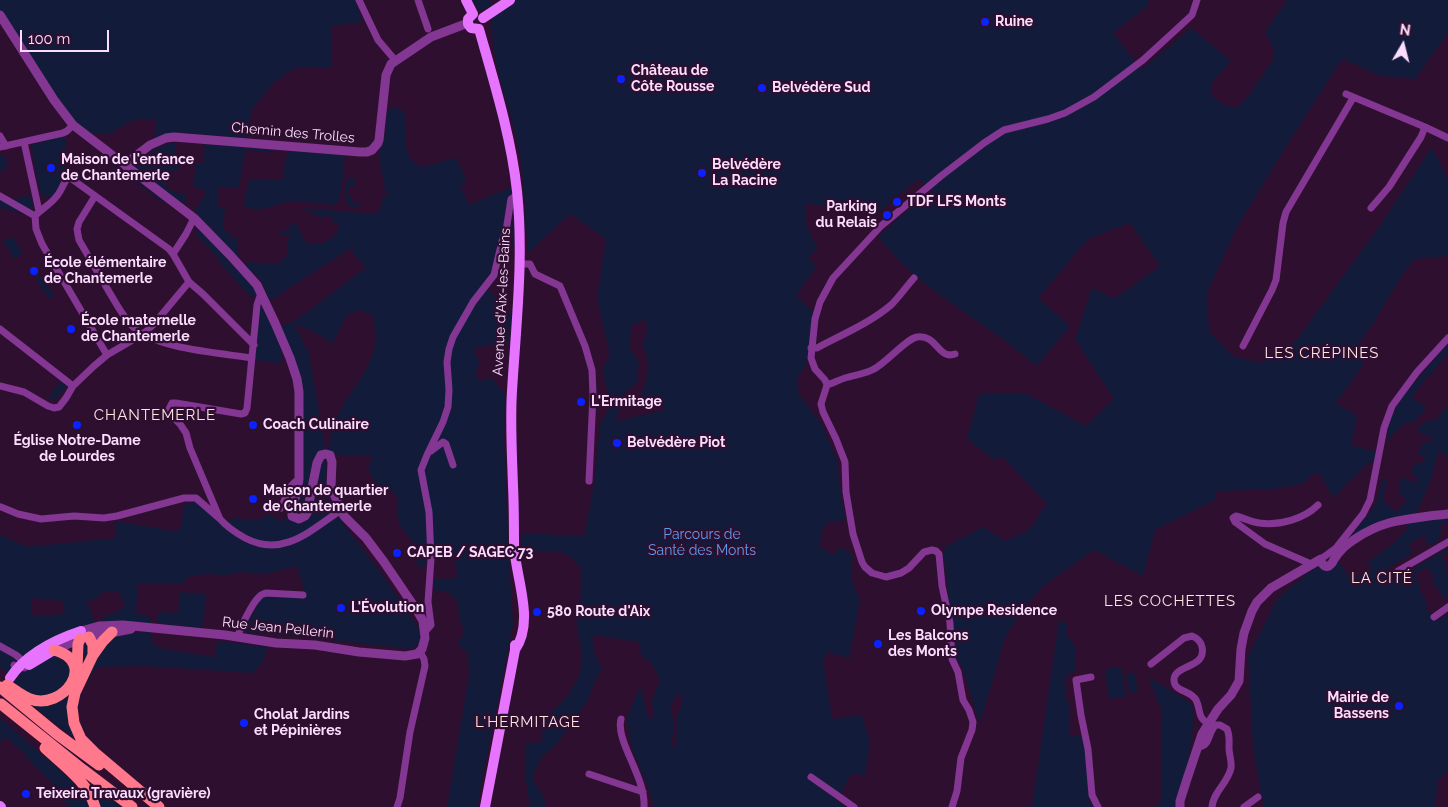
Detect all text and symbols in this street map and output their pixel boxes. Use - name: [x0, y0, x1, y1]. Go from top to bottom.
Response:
- place label: Ruine: [995, 14, 1033, 30]
- marker: Ruine: [979, 16, 991, 28]
- scale bar: [22, 20, 111, 52]
- north arrow: [1378, 20, 1428, 70]
- text: N: [1399, 21, 1411, 39]
- text: 100 m: [28, 30, 70, 48]
- place label: Château de Côte Rousse: [631, 63, 714, 95]
- marker: Château de Côte Rousse: [615, 73, 627, 85]
- place label: Belvédère Sud: [772, 80, 871, 96]
- marker: Belvédère Sud: [756, 82, 768, 94]
- street label: Chemin des Trolles: [231, 119, 355, 147]
- place label: Maison de l'enfance de Chantemerle: [61, 152, 194, 184]
- place label: Belvédère La Racine: [712, 157, 781, 190]
- marker: Maison de l'enfance de Chantemerle: [45, 162, 57, 174]
- marker: Belvédère La Racine: [696, 167, 708, 179]
- place label: TDF LFS Monts: [907, 194, 1006, 210]
- marker: TDF LFS Monts: [891, 196, 903, 208]
- place label: Parking du Relais: [816, 199, 877, 232]
- marker: Parking du Relais: [881, 209, 893, 221]
- street label: Avenue d'Aix-les-Bains: [490, 228, 514, 376]
- place label: École élémentaire de Chantemerle: [44, 255, 167, 288]
- marker: École élémentaire de Chantemerle: [28, 265, 40, 277]
- place label: École maternelle de Chantemerle: [81, 313, 196, 346]
- marker: École maternelle de Chantemerle: [65, 323, 77, 335]
- district label: LES CRÉPINES: [1263, 344, 1381, 362]
- place label: L'Ermitage: [591, 394, 662, 410]
- marker: L'Ermitage: [575, 396, 587, 408]
- district label: CHANTEMERLE: [92, 406, 218, 424]
- place label: Coach Culinaire: [263, 417, 369, 433]
- marker: Église Notre-Dame de Lourdes: [71, 419, 83, 431]
- marker: Coach Culinaire: [247, 419, 259, 431]
- place label: Église Notre-Dame de Lourdes: [13, 433, 141, 466]
- place label: Belvédère Piot: [627, 435, 725, 451]
- marker: Belvédère Piot: [611, 437, 623, 449]
- place label: Maison de quartier de Chantemerle: [263, 483, 388, 516]
- marker: Maison de quartier de Chantemerle: [247, 493, 259, 505]
- park label: Parcours de Santé des Monts: [648, 527, 756, 560]
- place label: CAPEB / SAGEC 73: [407, 545, 533, 561]
- marker: CAPEB / SAGEC 73: [391, 547, 403, 559]
- district label: LA CITÉ: [1350, 569, 1414, 587]
- district label: LES COCHETTES: [1102, 592, 1238, 610]
- place label: L'Évolution: [351, 600, 424, 616]
- marker: L'Évolution: [335, 602, 347, 614]
- place label: Olympe Residence: [931, 603, 1057, 619]
- place label: 580 Route d'Aix: [547, 604, 650, 620]
- marker: Olympe Residence: [915, 605, 927, 617]
- marker: 580 Route d'Aix: [531, 606, 543, 618]
- street label: Rue Jean Pellerin: [221, 614, 335, 642]
- place label: Les Balcons des Monts: [888, 628, 968, 660]
- marker: Les Balcons des Monts: [872, 638, 884, 650]
- place label: Mairie de Bassens: [1327, 690, 1389, 722]
- marker: Mairie de Bassens: [1393, 700, 1405, 712]
- place label: Cholat Jardins et Pépinières: [254, 707, 350, 740]
- district label: L'HERMITAGE: [474, 713, 582, 731]
- marker: Cholat Jardins et Pépinières: [238, 717, 250, 729]
- place label: Teixeira Travaux (gravière): [36, 786, 211, 802]
- marker: Teixeira Travaux (gravière): [20, 788, 32, 800]

